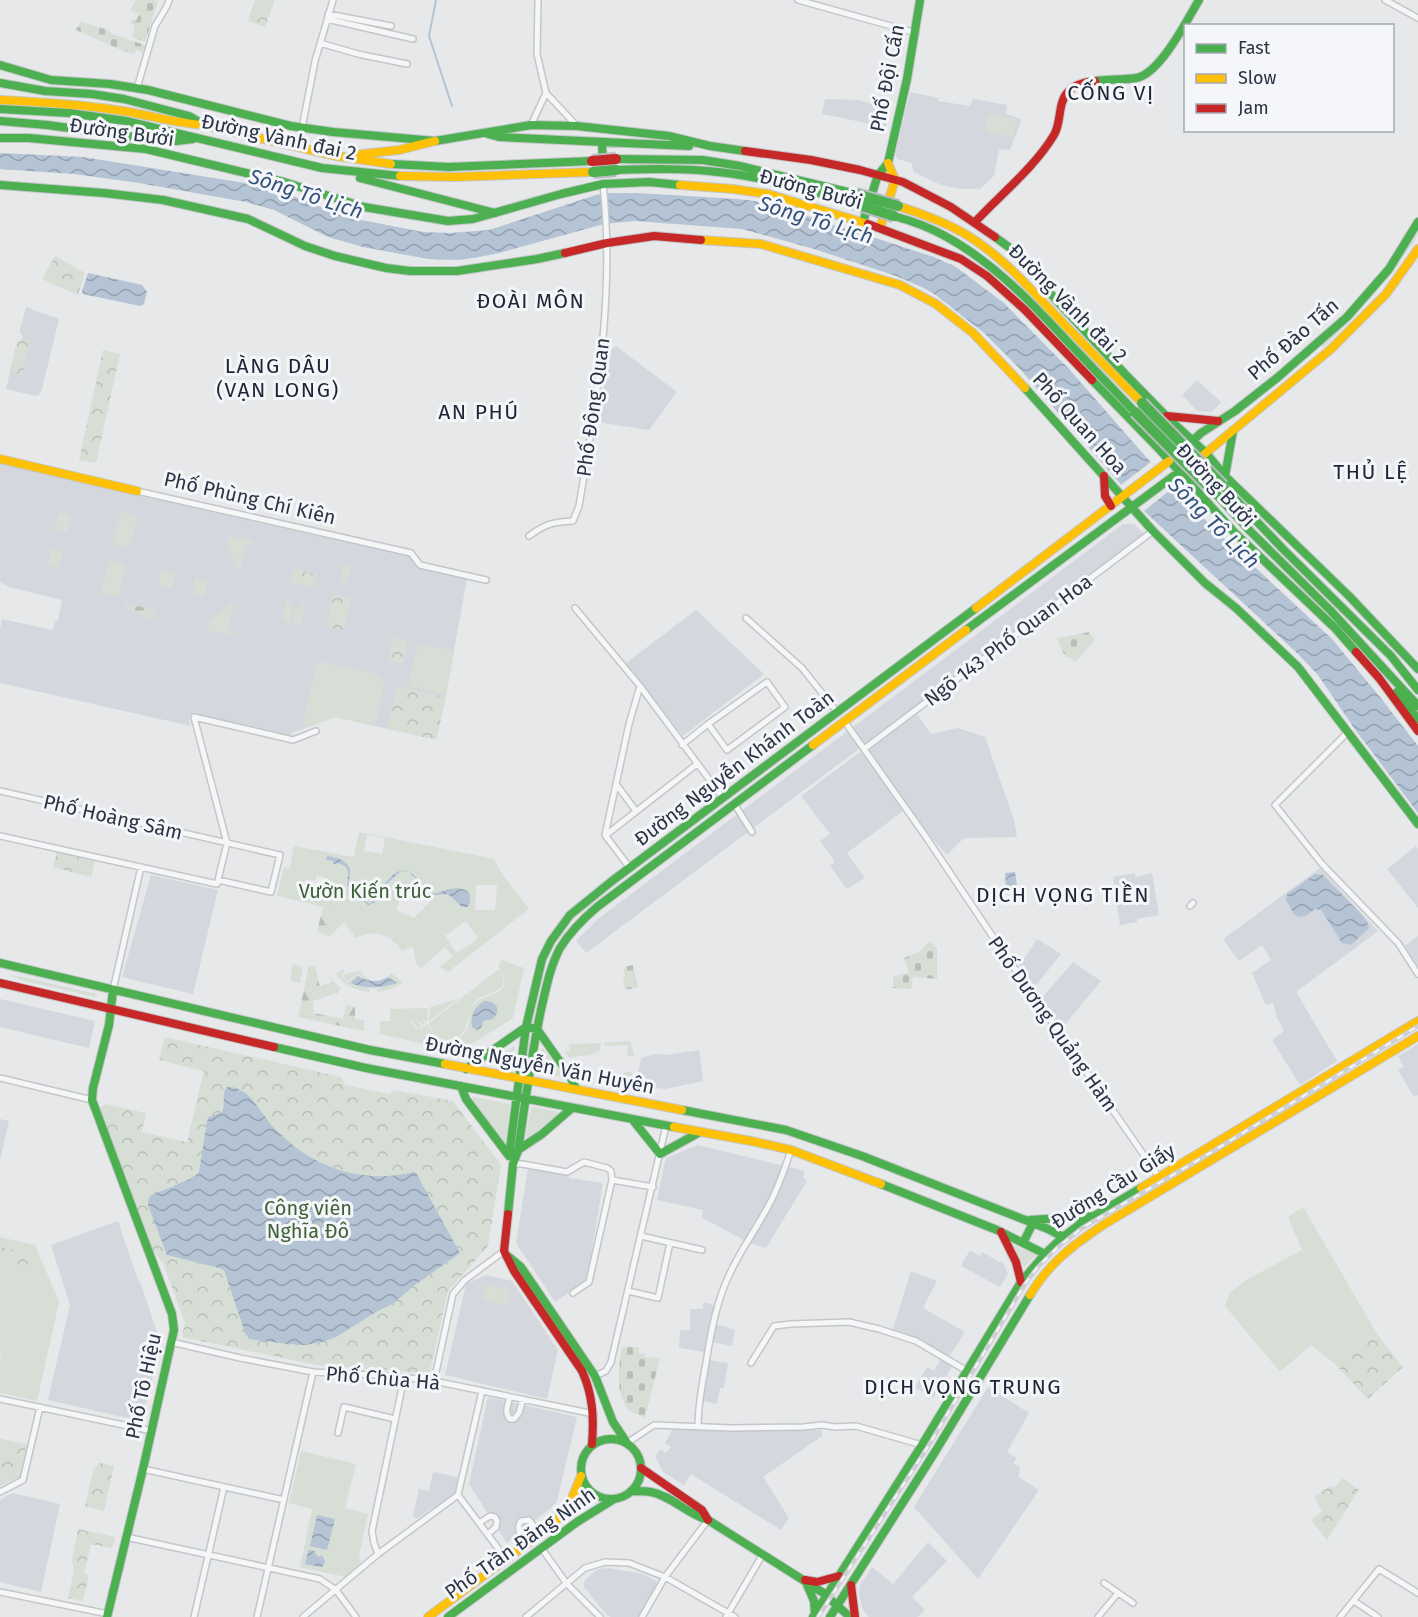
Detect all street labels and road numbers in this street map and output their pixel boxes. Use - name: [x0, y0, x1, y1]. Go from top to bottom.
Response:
- street label: Phố Đội Cấn: [865, 22, 909, 134]
- street label: Đường Vành đai 2: [199, 109, 359, 165]
- street label: Đường Bưởi: [68, 113, 176, 151]
- street label: Đường Bưởi: [757, 164, 865, 214]
- street label: Đường Vành đai 2: [1004, 239, 1132, 367]
- street label: Phố Đào Tấn: [1243, 293, 1343, 385]
- street label: Phố Đông Quan: [571, 336, 615, 478]
- street label: Phố Quan Hoa: [1028, 367, 1132, 479]
- street label: Đường Bưởi: [1171, 438, 1261, 532]
- street label: Phố Phùng Chí Kiên: [162, 467, 338, 529]
- street label: Ngõ 143 Phố Quan Hoa: [919, 569, 1097, 711]
- street label: Đường Nguyễn Khánh Toàn: [629, 685, 839, 851]
- street label: Phố Hoàng Sâm: [41, 789, 185, 845]
- street label: Phố Dương Quảng Hàm: [983, 931, 1123, 1117]
- street label: Đường Nguyễn Văn Huyên: [423, 1031, 657, 1099]
- street label: Đường Cầu Giấy: [1047, 1138, 1180, 1234]
- street label: Phố Tô Hiệu: [120, 1331, 166, 1441]
- street label: Phố Chùa Hà: [325, 1361, 441, 1395]
- street label: Phố Trần Đăng Ninh: [440, 1482, 600, 1604]

